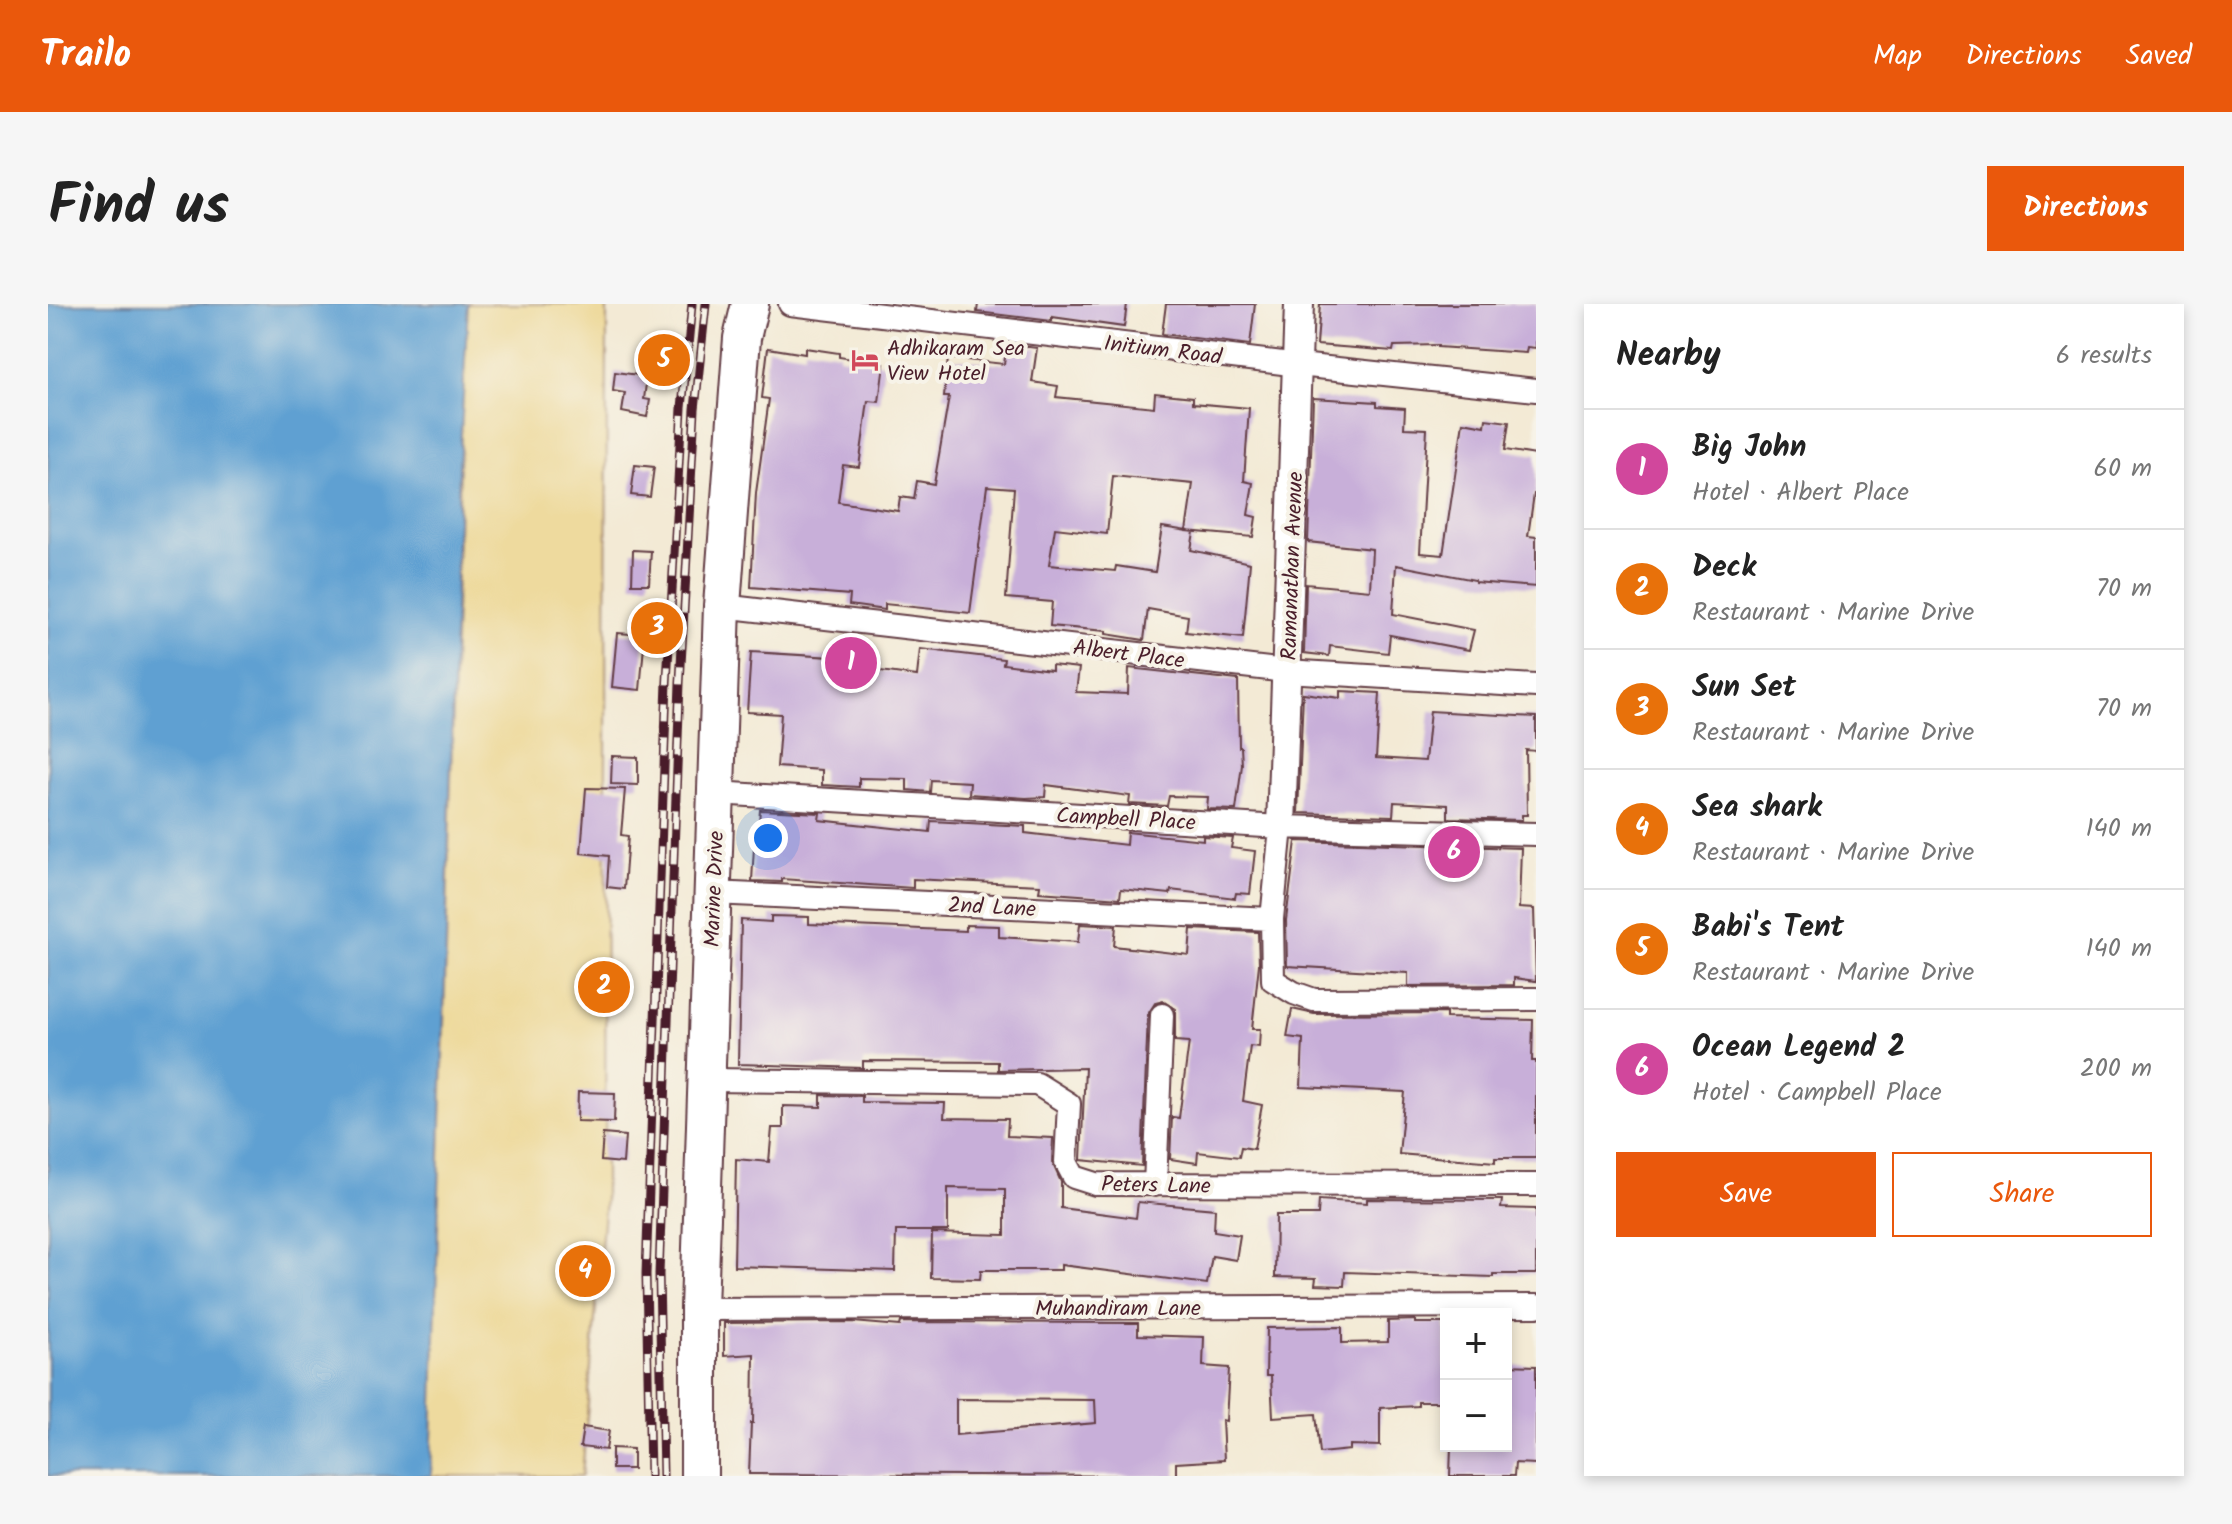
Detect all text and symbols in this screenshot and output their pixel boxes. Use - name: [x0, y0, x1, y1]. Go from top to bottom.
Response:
- text: Trailo: [40, 26, 131, 86]
- text: Map: [1873, 34, 1922, 79]
- text: Directions: [1966, 34, 2082, 79]
- text: Saved: [2126, 34, 2192, 79]
- text: Find us: [48, 163, 229, 253]
- button: Directions: [1987, 166, 2184, 251]
- street label: Initium Road: [1102, 327, 1225, 376]
- text: Nearby: [1616, 329, 1721, 383]
- pin: 5: [638, 330, 690, 390]
- place label: Adhikaram Sea View Hotel: [887, 332, 1025, 392]
- text: 6 results: [2056, 335, 2152, 377]
- hotel icon: Adhikaram Sea View Hotel: [850, 345, 880, 375]
- text: Big John: [1692, 424, 1806, 472]
- text: 1: [1638, 448, 1646, 490]
- text: 60 m: [2093, 448, 2152, 490]
- street label: Ramanathan Avenue: [1273, 471, 1314, 661]
- text: Hotel · Albert Place: [1692, 472, 1909, 514]
- text: Deck: [1692, 544, 1756, 592]
- text: 2: [1634, 568, 1650, 610]
- text: 70 m: [2096, 568, 2152, 610]
- text: Restaurant · Marine Drive: [1692, 592, 1974, 634]
- pin: 3: [631, 598, 683, 658]
- street label: Albert Place: [1071, 631, 1187, 680]
- pin: 1: [825, 633, 877, 693]
- text: Sun Set: [1692, 664, 1796, 712]
- text: 3: [1635, 688, 1649, 730]
- text: 70 m: [2096, 688, 2152, 730]
- text: Restaurant · Marine Drive: [1692, 712, 1974, 754]
- text: Sea shark: [1692, 784, 1822, 832]
- street label: Campbell Place: [1055, 799, 1197, 842]
- text: 4: [1635, 808, 1649, 850]
- text: 140 m: [2085, 808, 2152, 850]
- your location: [748, 818, 788, 858]
- pin: 6: [1428, 822, 1480, 882]
- street label: Marine Drive: [696, 830, 735, 948]
- text: Restaurant · Marine Drive: [1692, 832, 1974, 874]
- street label: 2nd Lane: [947, 889, 1037, 928]
- text: Babi's Tent: [1692, 904, 1844, 952]
- text: 5: [1635, 928, 1649, 970]
- text: 140 m: [2085, 928, 2152, 970]
- text: Restaurant · Marine Drive: [1692, 952, 1974, 994]
- pin: 2: [578, 957, 630, 1017]
- text: Ocean Legend 2: [1692, 1024, 1905, 1072]
- text: 6: [1635, 1048, 1649, 1090]
- text: 200 m: [2080, 1048, 2152, 1090]
- text: Hotel · Campbell Place: [1692, 1072, 1942, 1114]
- button: Save: [1616, 1152, 1876, 1237]
- button: Share: [1892, 1152, 2152, 1237]
- street label: Peters Lane: [1101, 1168, 1211, 1205]
- pin: 4: [559, 1241, 611, 1301]
- street label: Muhandiram Lane: [1035, 1292, 1201, 1327]
- map controls: [1440, 1308, 1512, 1452]
- button: +: [1440, 1308, 1512, 1380]
- button: −: [1440, 1380, 1512, 1452]

